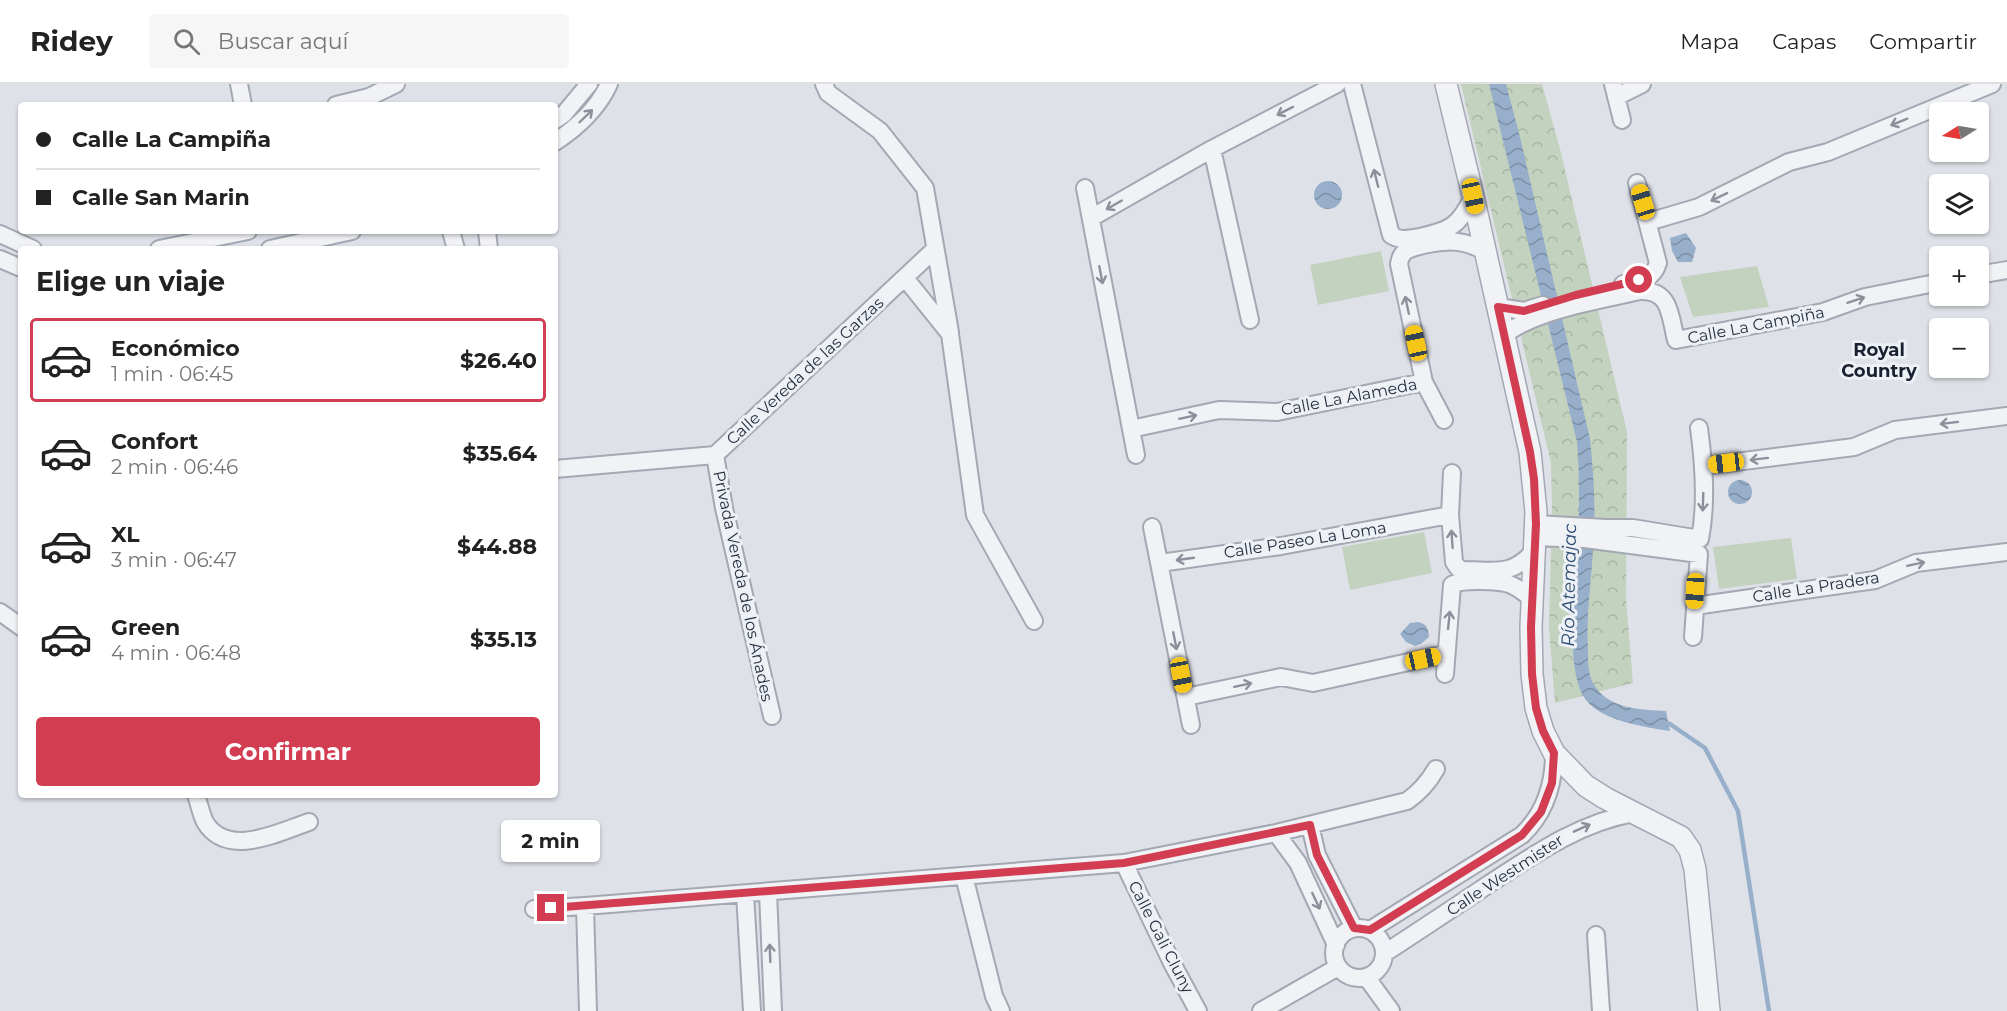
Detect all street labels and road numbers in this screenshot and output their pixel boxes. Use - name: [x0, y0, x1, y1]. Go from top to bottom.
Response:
- street label: Calle Vereda de las Garzas: [723, 293, 888, 449]
- street label: Calle La Campiña: [1686, 302, 1826, 348]
- street label: Calle La Alameda: [1279, 374, 1419, 420]
- street label: Privada Vereda de los Ánades: [709, 469, 777, 703]
- street label: Calle Paseo La Loma: [1222, 518, 1388, 562]
- street label: Calle La Pradera: [1751, 568, 1881, 606]
- street label: Calle Westmister: [1443, 830, 1567, 920]
- street label: Calle Gali Cluny: [1125, 878, 1198, 997]

